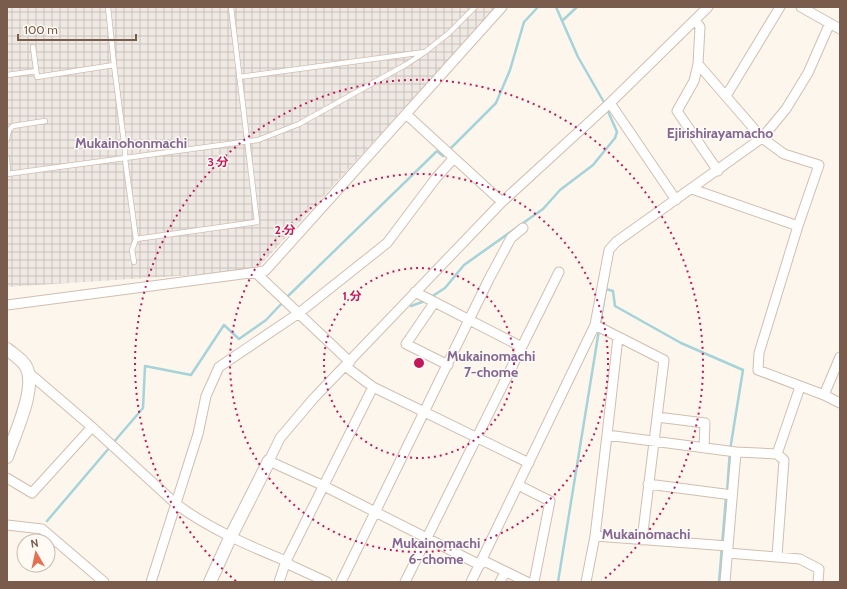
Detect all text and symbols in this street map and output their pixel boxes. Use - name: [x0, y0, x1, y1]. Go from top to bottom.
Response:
- scale bar: [18, 16, 136, 42]
- text: 100 m: [24, 22, 58, 37]
- district label: Ejirishirayamacho: [667, 124, 773, 142]
- district label: Mukainohonmachi: [75, 134, 187, 152]
- text: 3 分: [207, 154, 229, 169]
- text: 2 分: [274, 222, 296, 237]
- text: 1 分: [342, 288, 362, 303]
- district label: Mukainomachi 7-chome: [447, 347, 535, 381]
- centre of rings: [412, 356, 426, 370]
- district label: Mukainomachi: [602, 525, 690, 543]
- north arrow: [16, 533, 56, 573]
- district label: Mukainomachi 6-chome: [392, 534, 480, 568]
- text: N: [29, 536, 39, 551]

